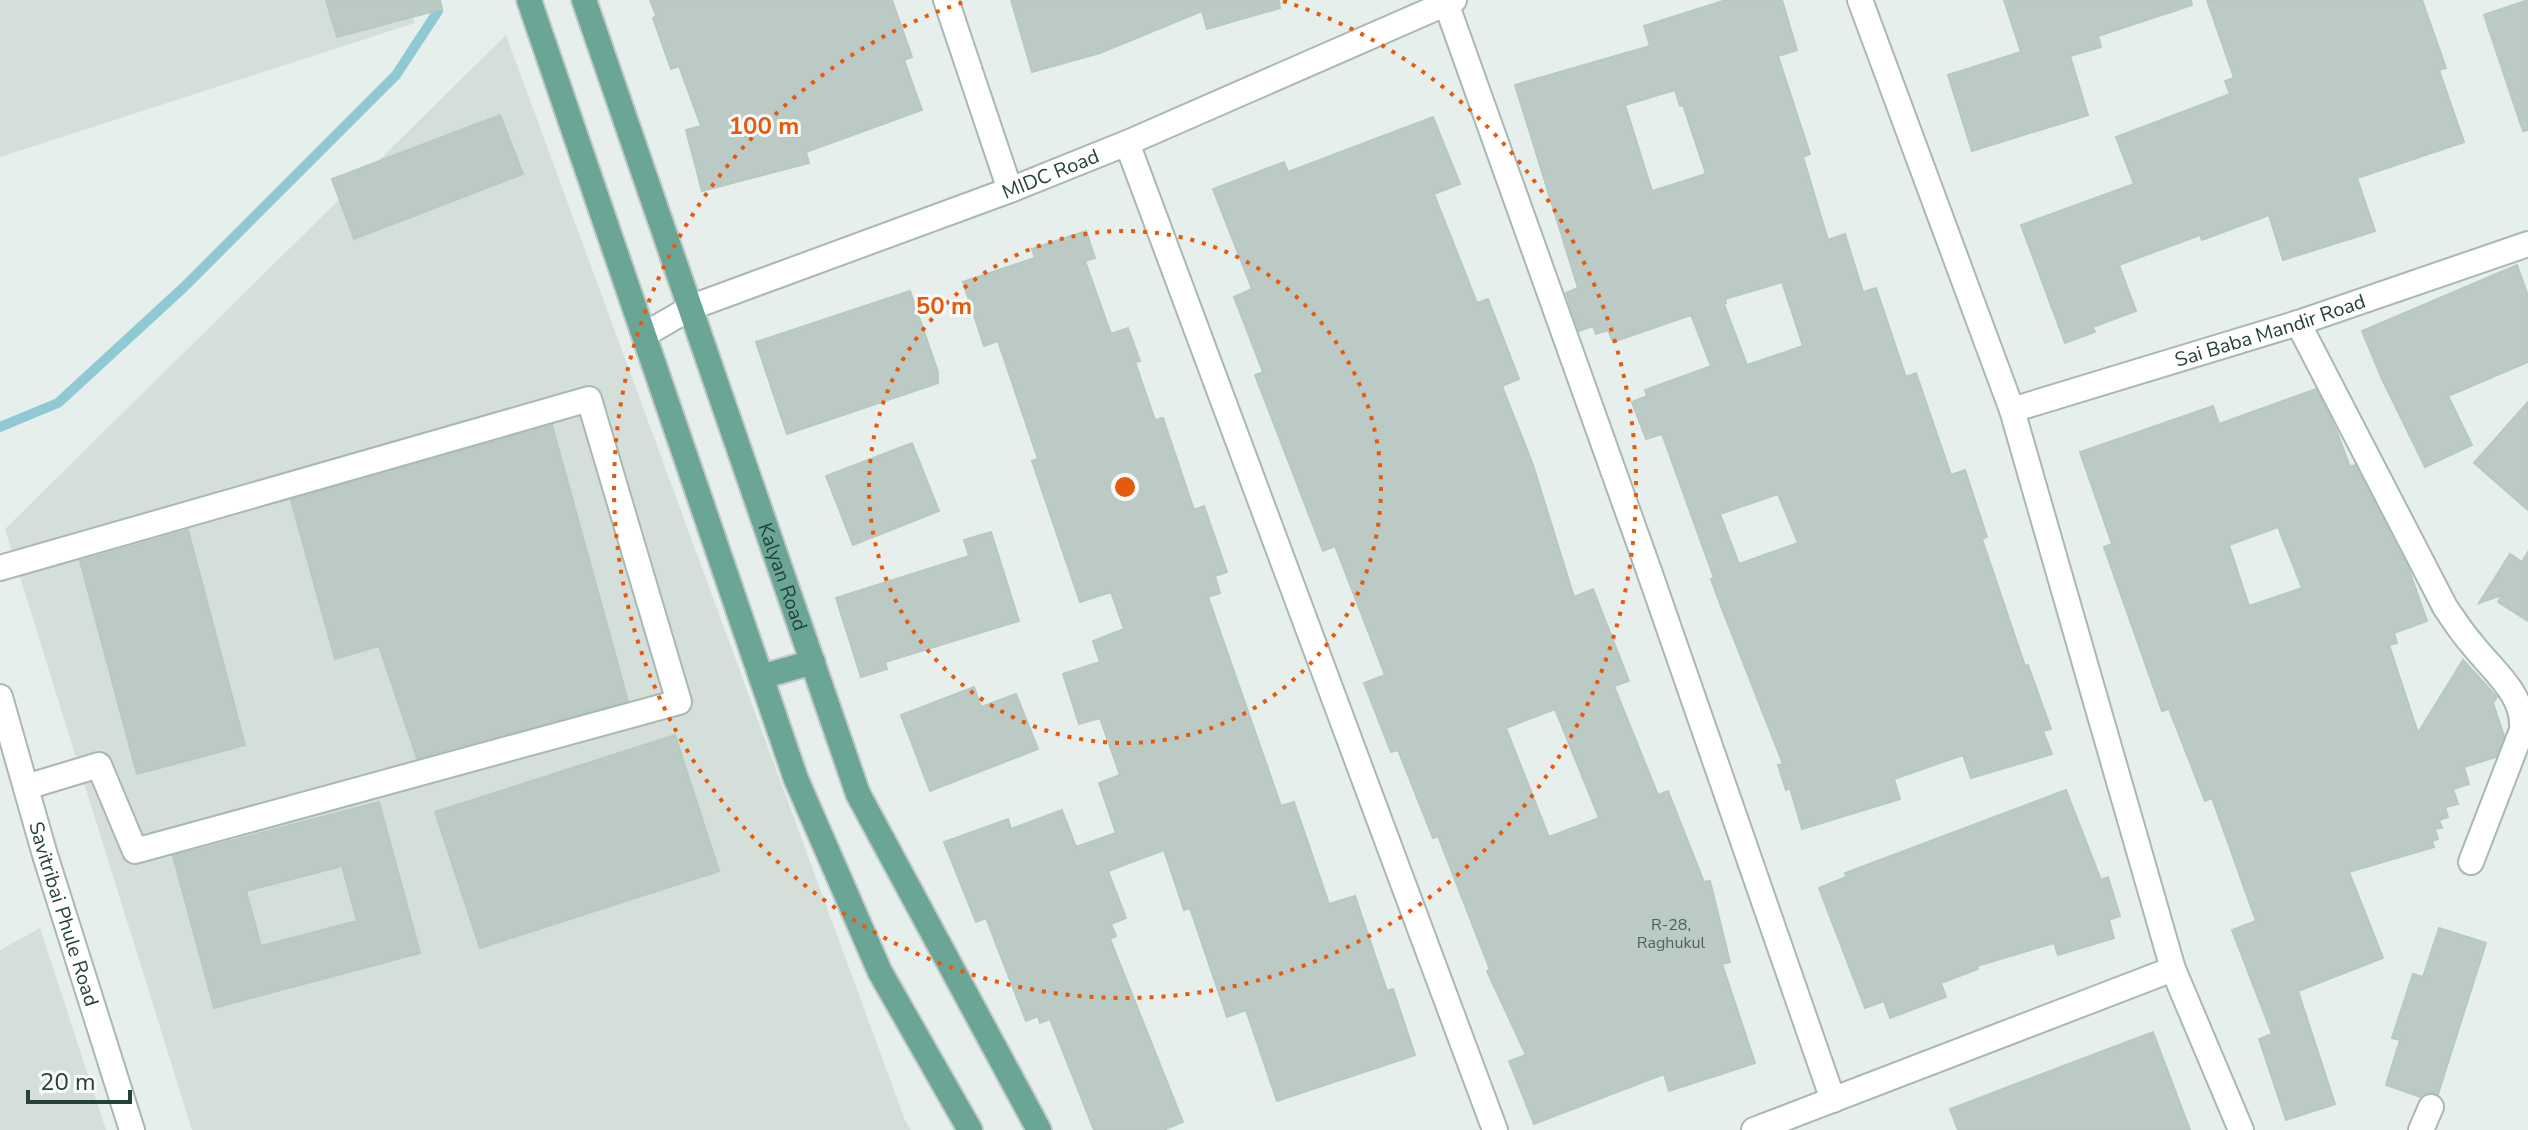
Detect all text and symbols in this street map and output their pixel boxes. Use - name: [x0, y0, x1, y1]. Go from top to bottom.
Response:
- text: 100 m: [729, 110, 799, 142]
- street label: MIDC Road: [998, 143, 1103, 206]
- street label: Sai Baba Mandir Road: [2172, 288, 2369, 374]
- text: 50 m: [916, 290, 972, 322]
- centre of rings: [1111, 473, 1139, 501]
- street label: Kalyan Road: [751, 519, 814, 634]
- street label: Savitribai Phule Road: [22, 818, 105, 1010]
- house number: R-28, Raghukul: [1637, 914, 1705, 954]
- scale bar: [28, 1054, 130, 1104]
- text: 20 m: [40, 1066, 96, 1098]

